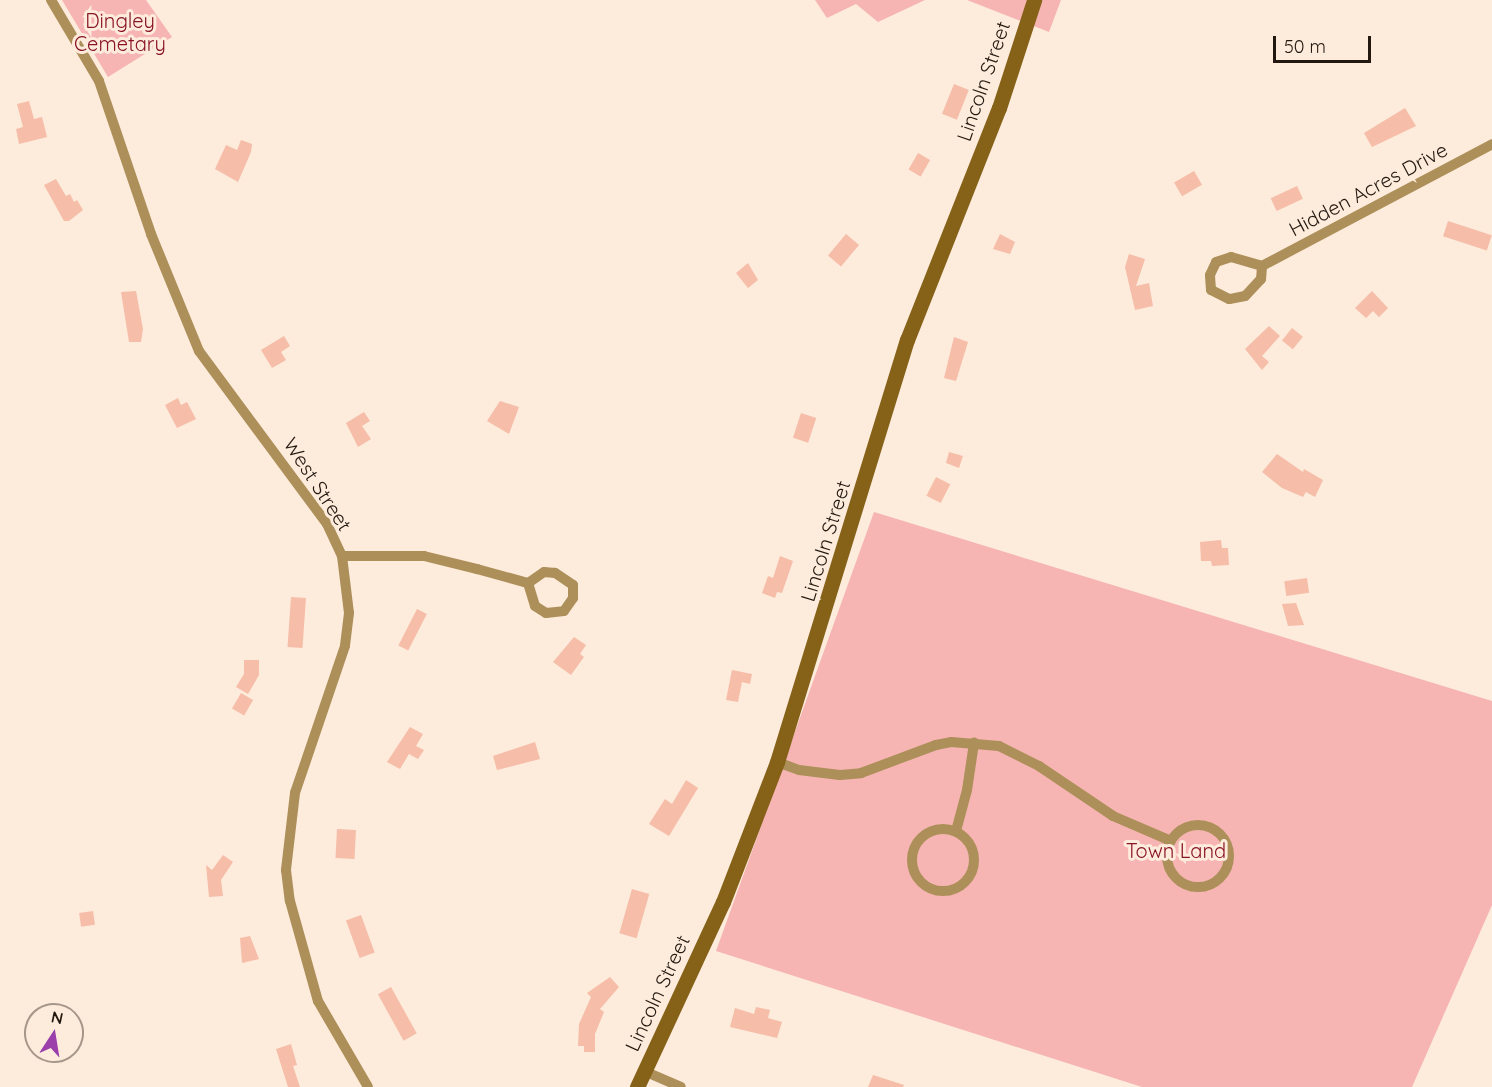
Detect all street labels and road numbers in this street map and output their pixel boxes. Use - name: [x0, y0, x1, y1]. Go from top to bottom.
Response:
- street label: Lincoln Street: [951, 18, 1015, 144]
- street label: Hidden Acres Drive: [1285, 137, 1451, 241]
- street label: West Street: [279, 433, 357, 535]
- street label: Lincoln Street: [795, 478, 855, 604]
- street label: Lincoln Street: [620, 931, 694, 1055]

